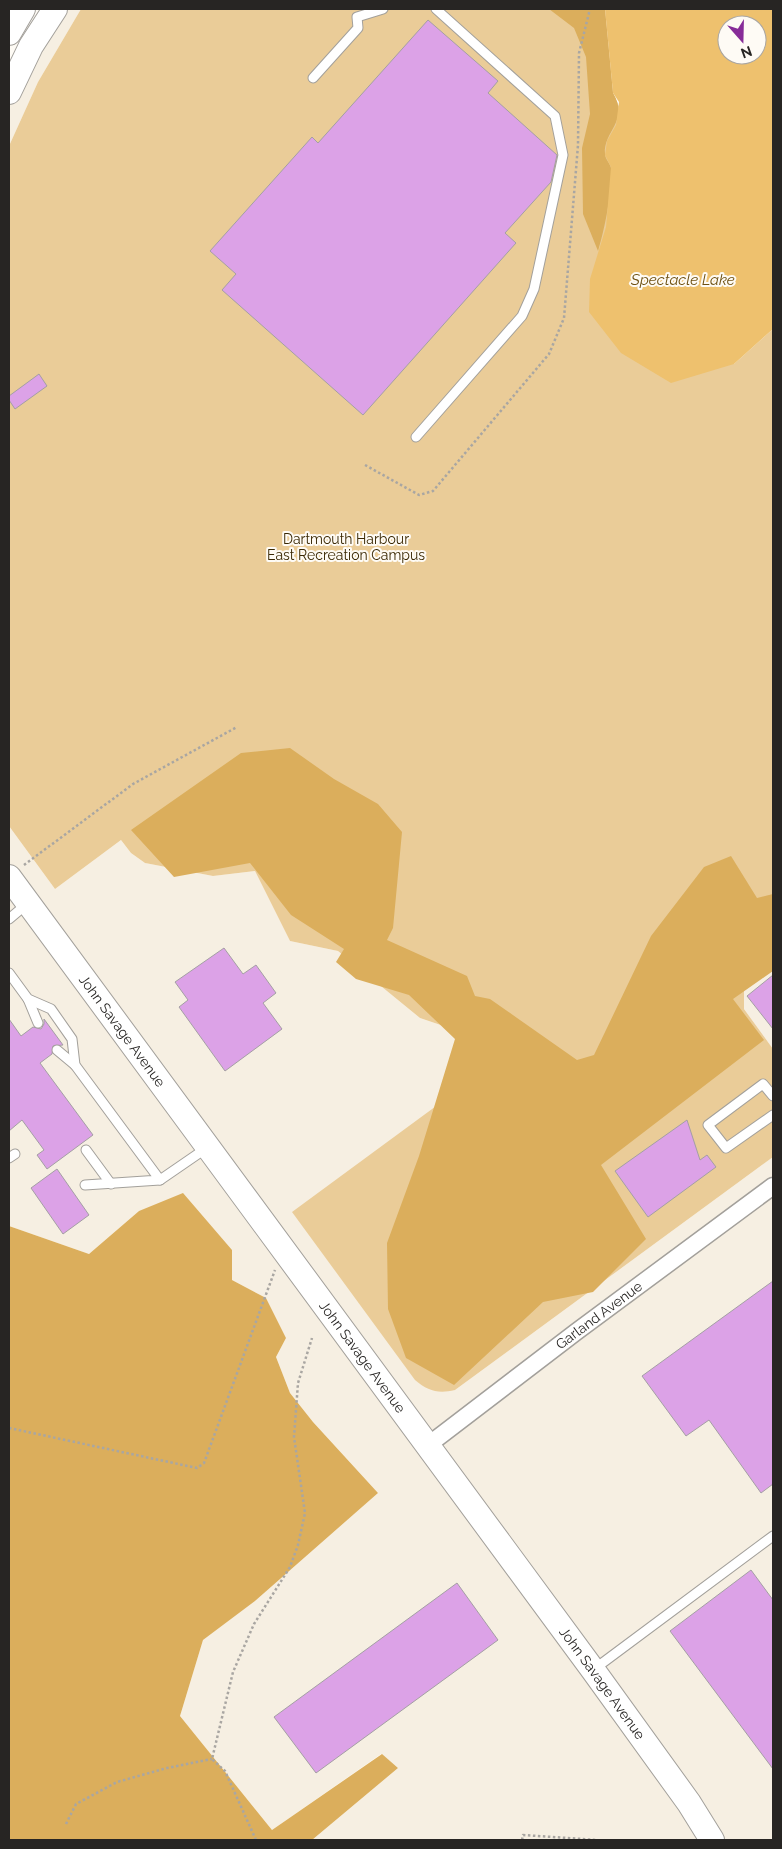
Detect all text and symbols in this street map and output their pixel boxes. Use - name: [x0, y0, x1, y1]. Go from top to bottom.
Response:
- north arrow: [717, 15, 767, 65]
- text: N: [739, 43, 754, 62]
- water label: Spectacle Lake: [630, 271, 735, 289]
- park label: Dartmouth Harbour East Recreation Campus: [267, 531, 425, 563]
- street label: John Savage Avenue: [76, 972, 169, 1090]
- street label: Garland Avenue: [553, 1278, 645, 1352]
- street label: John Savage Avenue: [316, 1298, 409, 1416]
- street label: John Savage Avenue: [556, 1624, 648, 1742]

